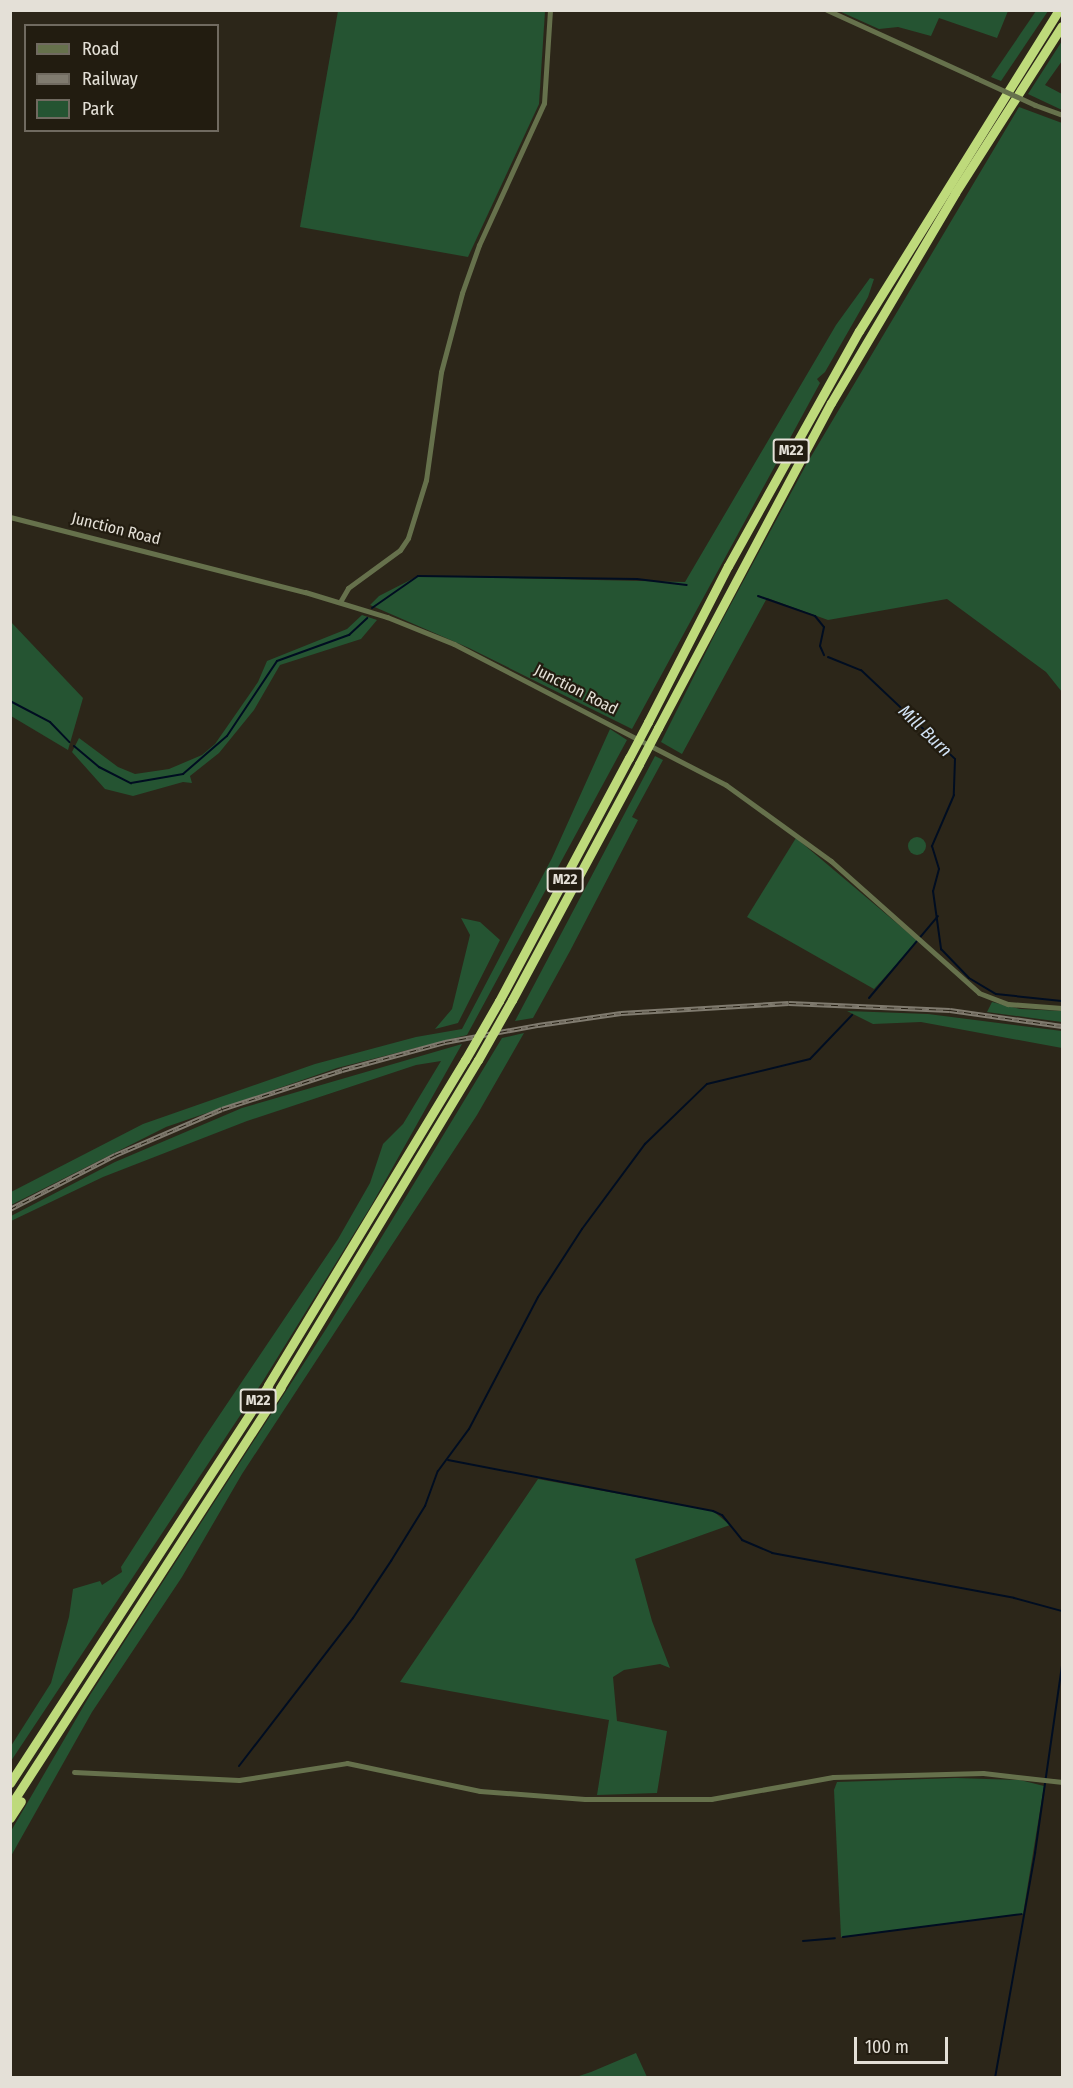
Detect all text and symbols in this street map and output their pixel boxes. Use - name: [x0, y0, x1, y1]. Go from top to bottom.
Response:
- legend: [24, 24, 219, 132]
- text: Road: [82, 38, 119, 60]
- text: Railway: [82, 68, 138, 90]
- text: Park: [82, 98, 114, 120]
- road number: M22: [772, 439, 810, 463]
- street label: Junction Road: [70, 509, 162, 549]
- street label: Junction Road: [531, 661, 621, 719]
- water label: Mill Burn: [894, 700, 956, 762]
- road number: M22: [546, 868, 584, 892]
- road number: M22: [238, 1389, 278, 1413]
- scale bar: [857, 2025, 952, 2063]
- text: 100 m: [865, 2036, 909, 2058]

